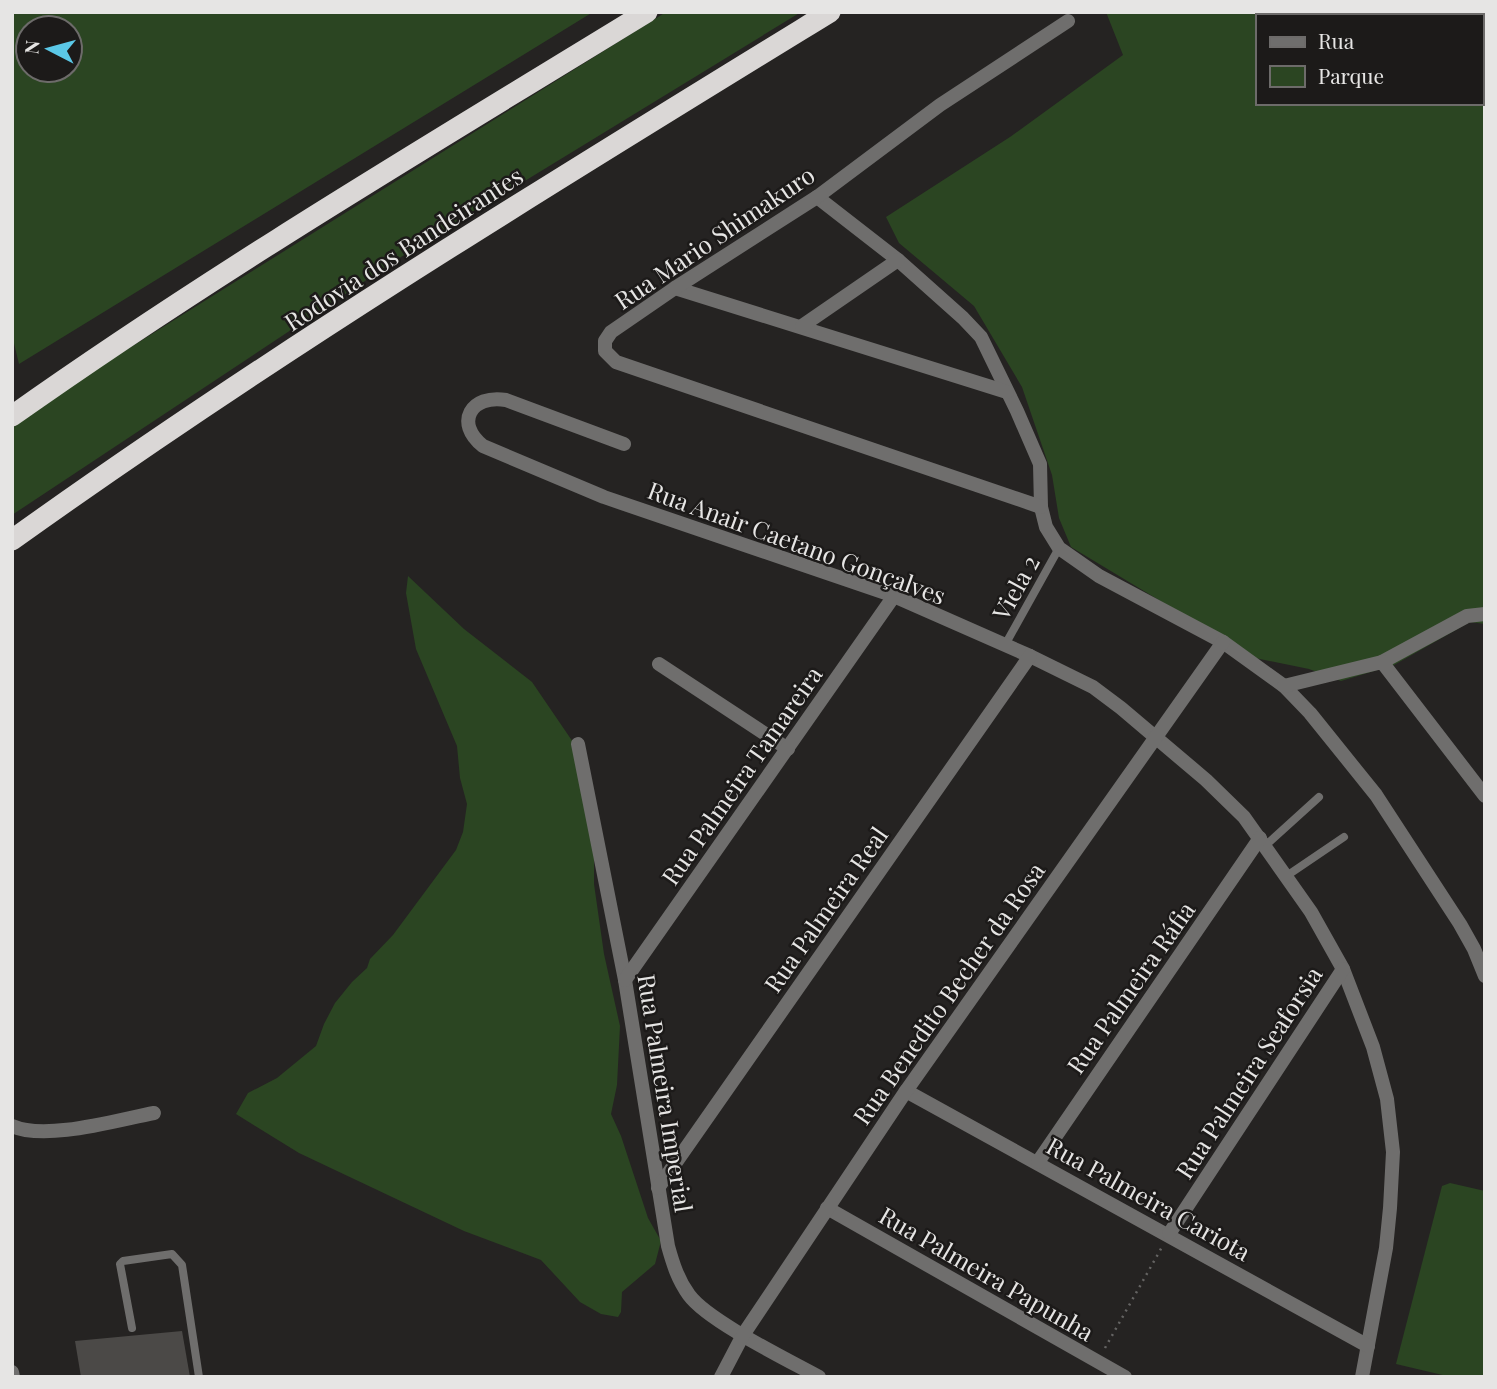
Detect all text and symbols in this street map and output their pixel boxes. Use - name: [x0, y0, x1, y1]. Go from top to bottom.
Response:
- north arrow: [14, 14, 84, 84]
- legend: [1256, 14, 1483, 105]
- text: Rua: [1318, 26, 1355, 54]
- text: N: [17, 39, 45, 55]
- text: Parque: [1318, 61, 1384, 89]
- street label: Rua Mario Shimakuro: [608, 158, 820, 316]
- street label: Rodovia dos Bandeirantes: [277, 159, 529, 337]
- street label: Rua Anair Caetano Gonçalves: [644, 473, 950, 611]
- street label: Viela 2: [984, 549, 1046, 626]
- street label: Rua Palmeira Tamareira: [653, 659, 829, 891]
- street label: Rua Palmeira Real: [756, 820, 894, 998]
- street label: Rua Benedito Becher da Rosa: [845, 855, 1051, 1131]
- street label: Rua Palmeira Ráfia: [1059, 895, 1201, 1079]
- street label: Rua Palmeira Seaforsia: [1167, 960, 1329, 1184]
- street label: Rua Palmeira Imperial: [631, 972, 701, 1214]
- street label: Rua Palmeira Cariota: [1041, 1129, 1257, 1267]
- street label: Rua Palmeira Papunha: [874, 1198, 1100, 1348]

